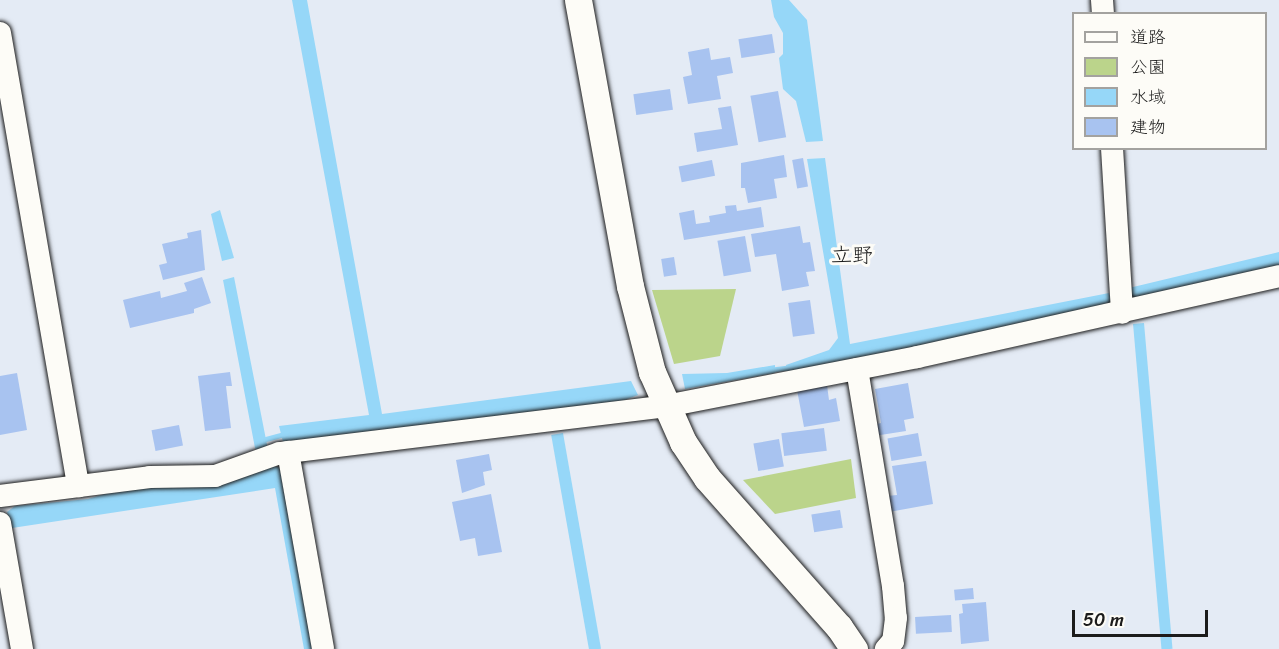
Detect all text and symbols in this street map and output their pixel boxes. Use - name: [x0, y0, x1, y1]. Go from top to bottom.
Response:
- legend: [1072, 12, 1267, 150]
- text: 道路: [1130, 21, 1166, 53]
- text: 公園: [1130, 51, 1166, 83]
- text: 水域: [1130, 81, 1166, 113]
- text: 建物: [1130, 111, 1166, 143]
- district label: 立野: [831, 242, 873, 268]
- scale bar: [1075, 598, 1212, 636]
- text: 50 m: [1083, 604, 1124, 636]

